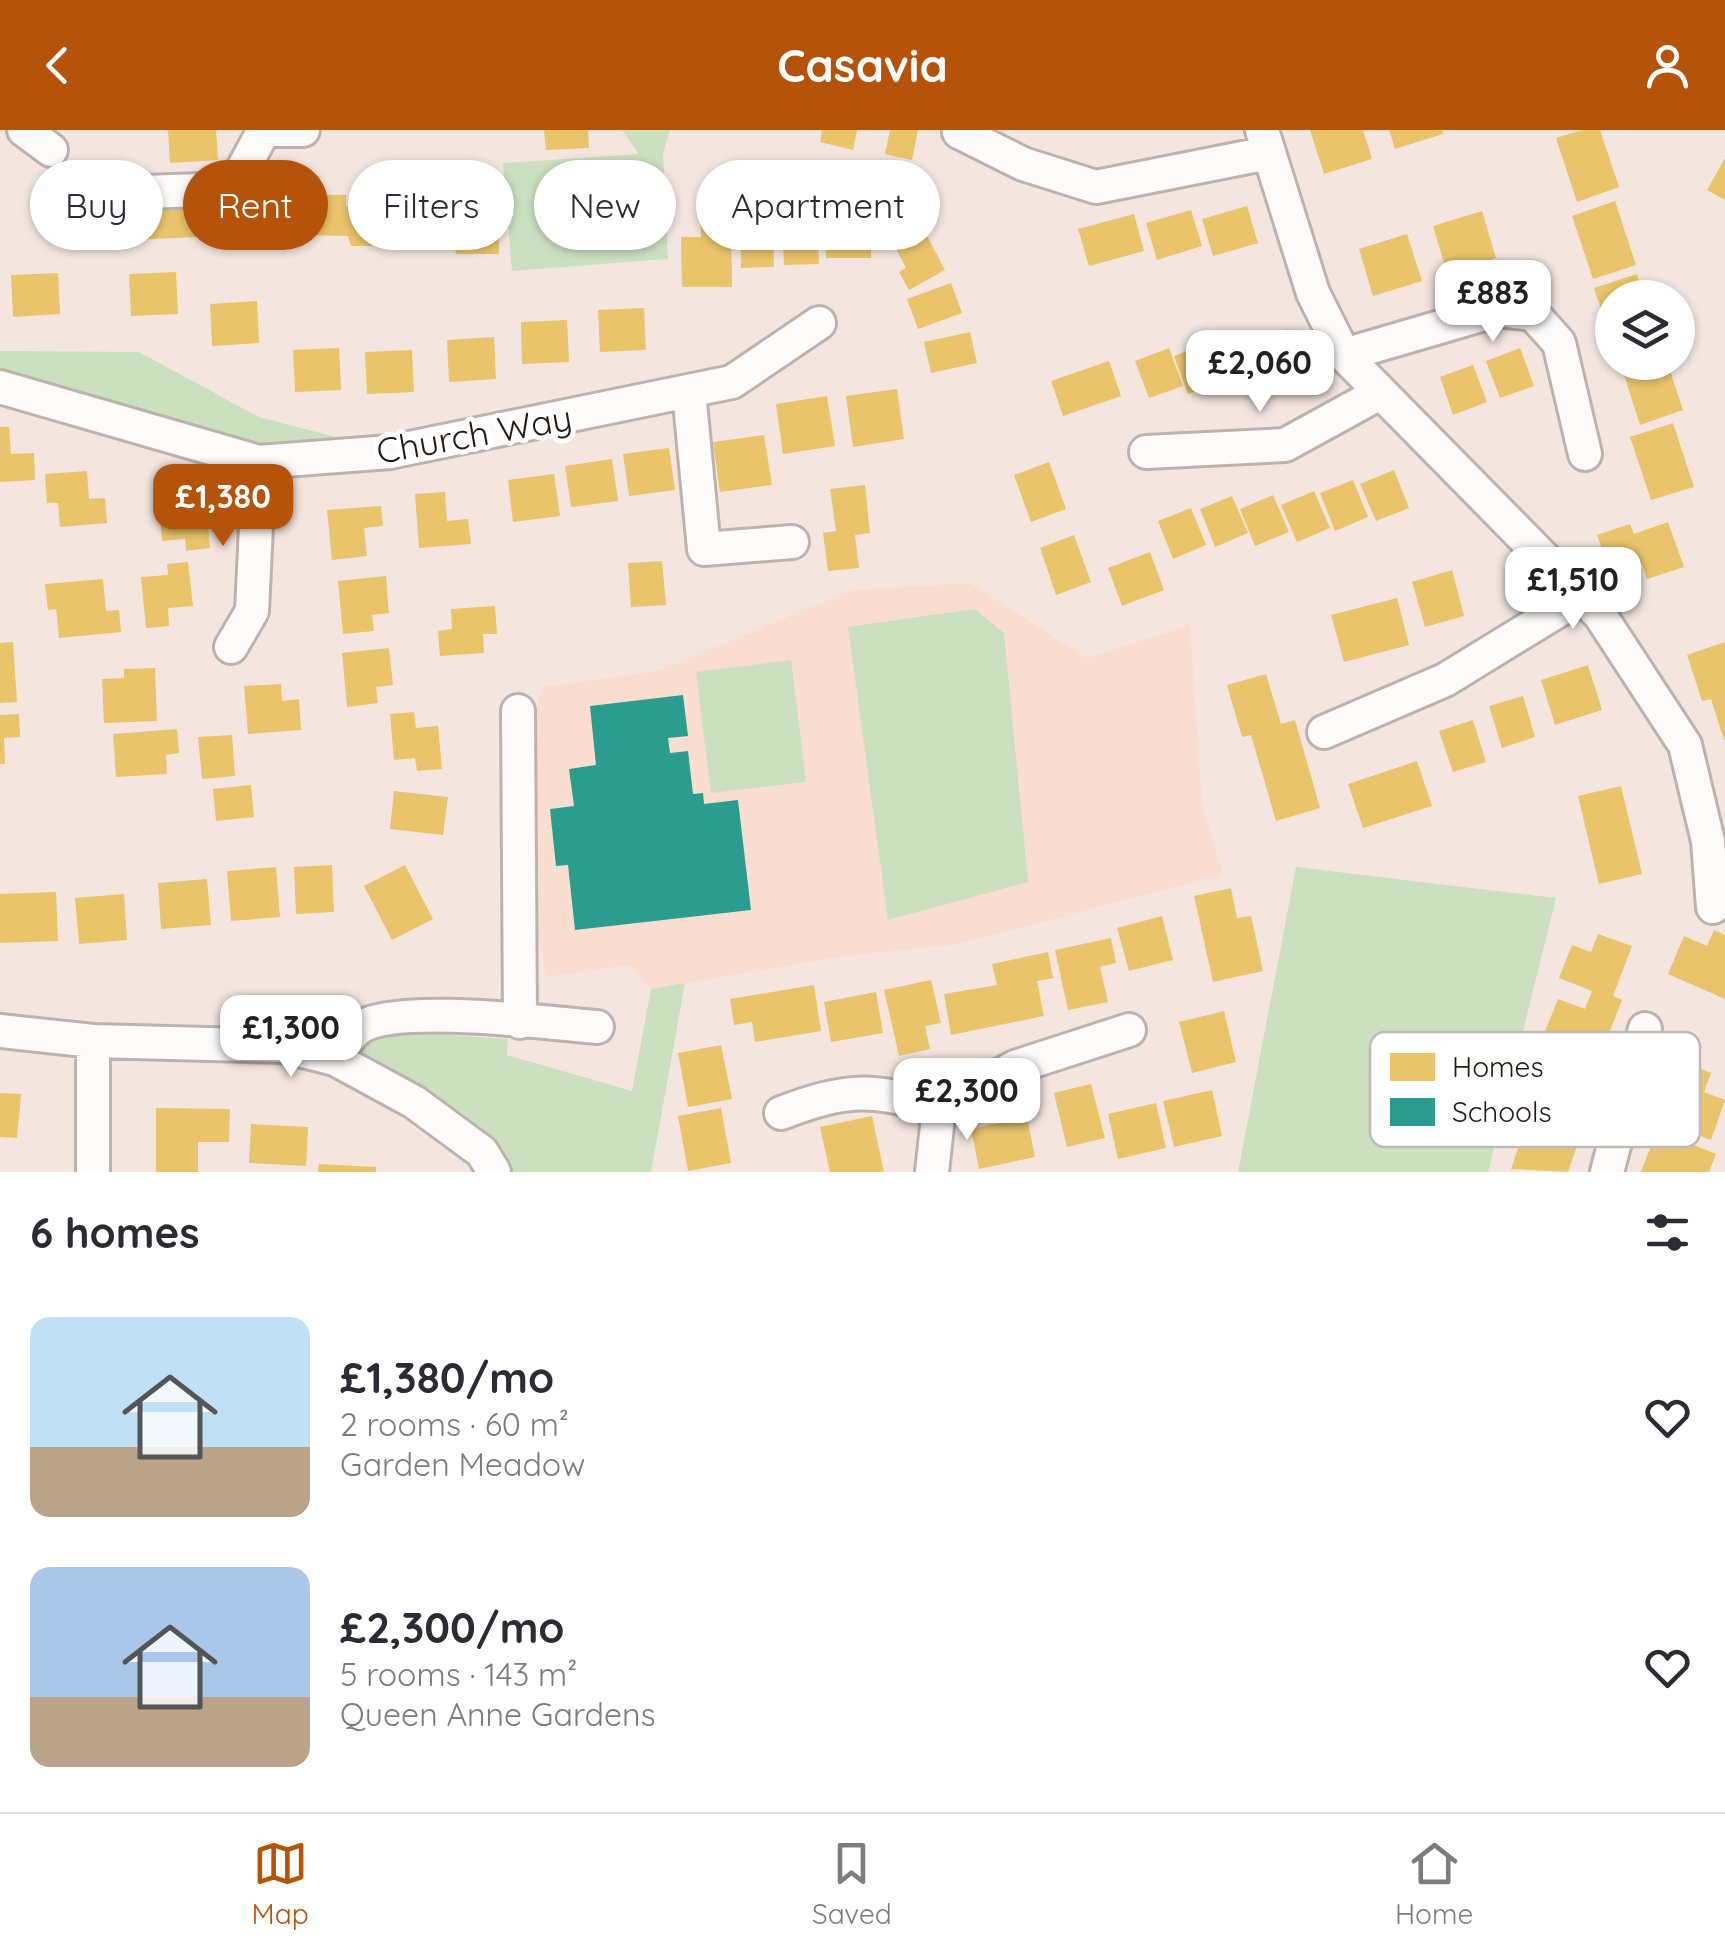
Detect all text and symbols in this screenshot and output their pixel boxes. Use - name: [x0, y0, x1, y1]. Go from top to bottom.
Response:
- text: Casavia: [777, 37, 948, 93]
- icon: back: [30, 38, 85, 93]
- icon: person: [1640, 38, 1695, 93]
- chip: Buy: [30, 160, 163, 250]
- chip: Rent: [183, 160, 328, 250]
- chip: Filters: [348, 160, 514, 250]
- chip: New: [534, 160, 676, 250]
- chip: Apartment: [696, 160, 940, 250]
- pin: £883: [1434, 260, 1552, 345]
- text: £883: [1457, 272, 1529, 312]
- map controls: [1595, 280, 1695, 380]
- button: layers: [1595, 280, 1695, 380]
- pin: £2,060: [1179, 330, 1341, 415]
- text: £2,060: [1208, 342, 1312, 382]
- street label: Church Way: [373, 395, 575, 473]
- pin: £1,380: [142, 464, 304, 549]
- text: £1,380: [175, 476, 271, 516]
- pin: £1,510: [1492, 547, 1654, 632]
- text: £1,510: [1527, 559, 1619, 599]
- pin: £1,300: [210, 995, 372, 1080]
- text: £1,300: [242, 1007, 340, 1047]
- legend: [1370, 1032, 1700, 1147]
- text: Homes: [1452, 1049, 1544, 1084]
- pin: £2,300: [886, 1058, 1048, 1143]
- text: £2,300: [915, 1070, 1019, 1110]
- text: Schools: [1452, 1094, 1552, 1129]
- icon: filters: [1640, 1205, 1695, 1260]
- text: 6 homes: [30, 1206, 200, 1259]
- text: £1,380/mo: [340, 1351, 554, 1404]
- icon: home: [110, 1357, 230, 1477]
- icon: heart: [1640, 1390, 1695, 1445]
- text: 2 rooms · 60 m²: [340, 1404, 569, 1444]
- text: Garden Meadow: [340, 1444, 585, 1484]
- text: £2,300/mo: [340, 1601, 565, 1654]
- icon: home: [110, 1607, 230, 1727]
- icon: heart: [1640, 1640, 1695, 1695]
- text: 5 rooms · 143 m²: [340, 1654, 577, 1694]
- text: Queen Anne Gardens: [340, 1694, 656, 1734]
- tab: Map: [252, 1836, 309, 1931]
- tab: Saved: [812, 1836, 892, 1931]
- tab: Home: [1395, 1836, 1473, 1931]

